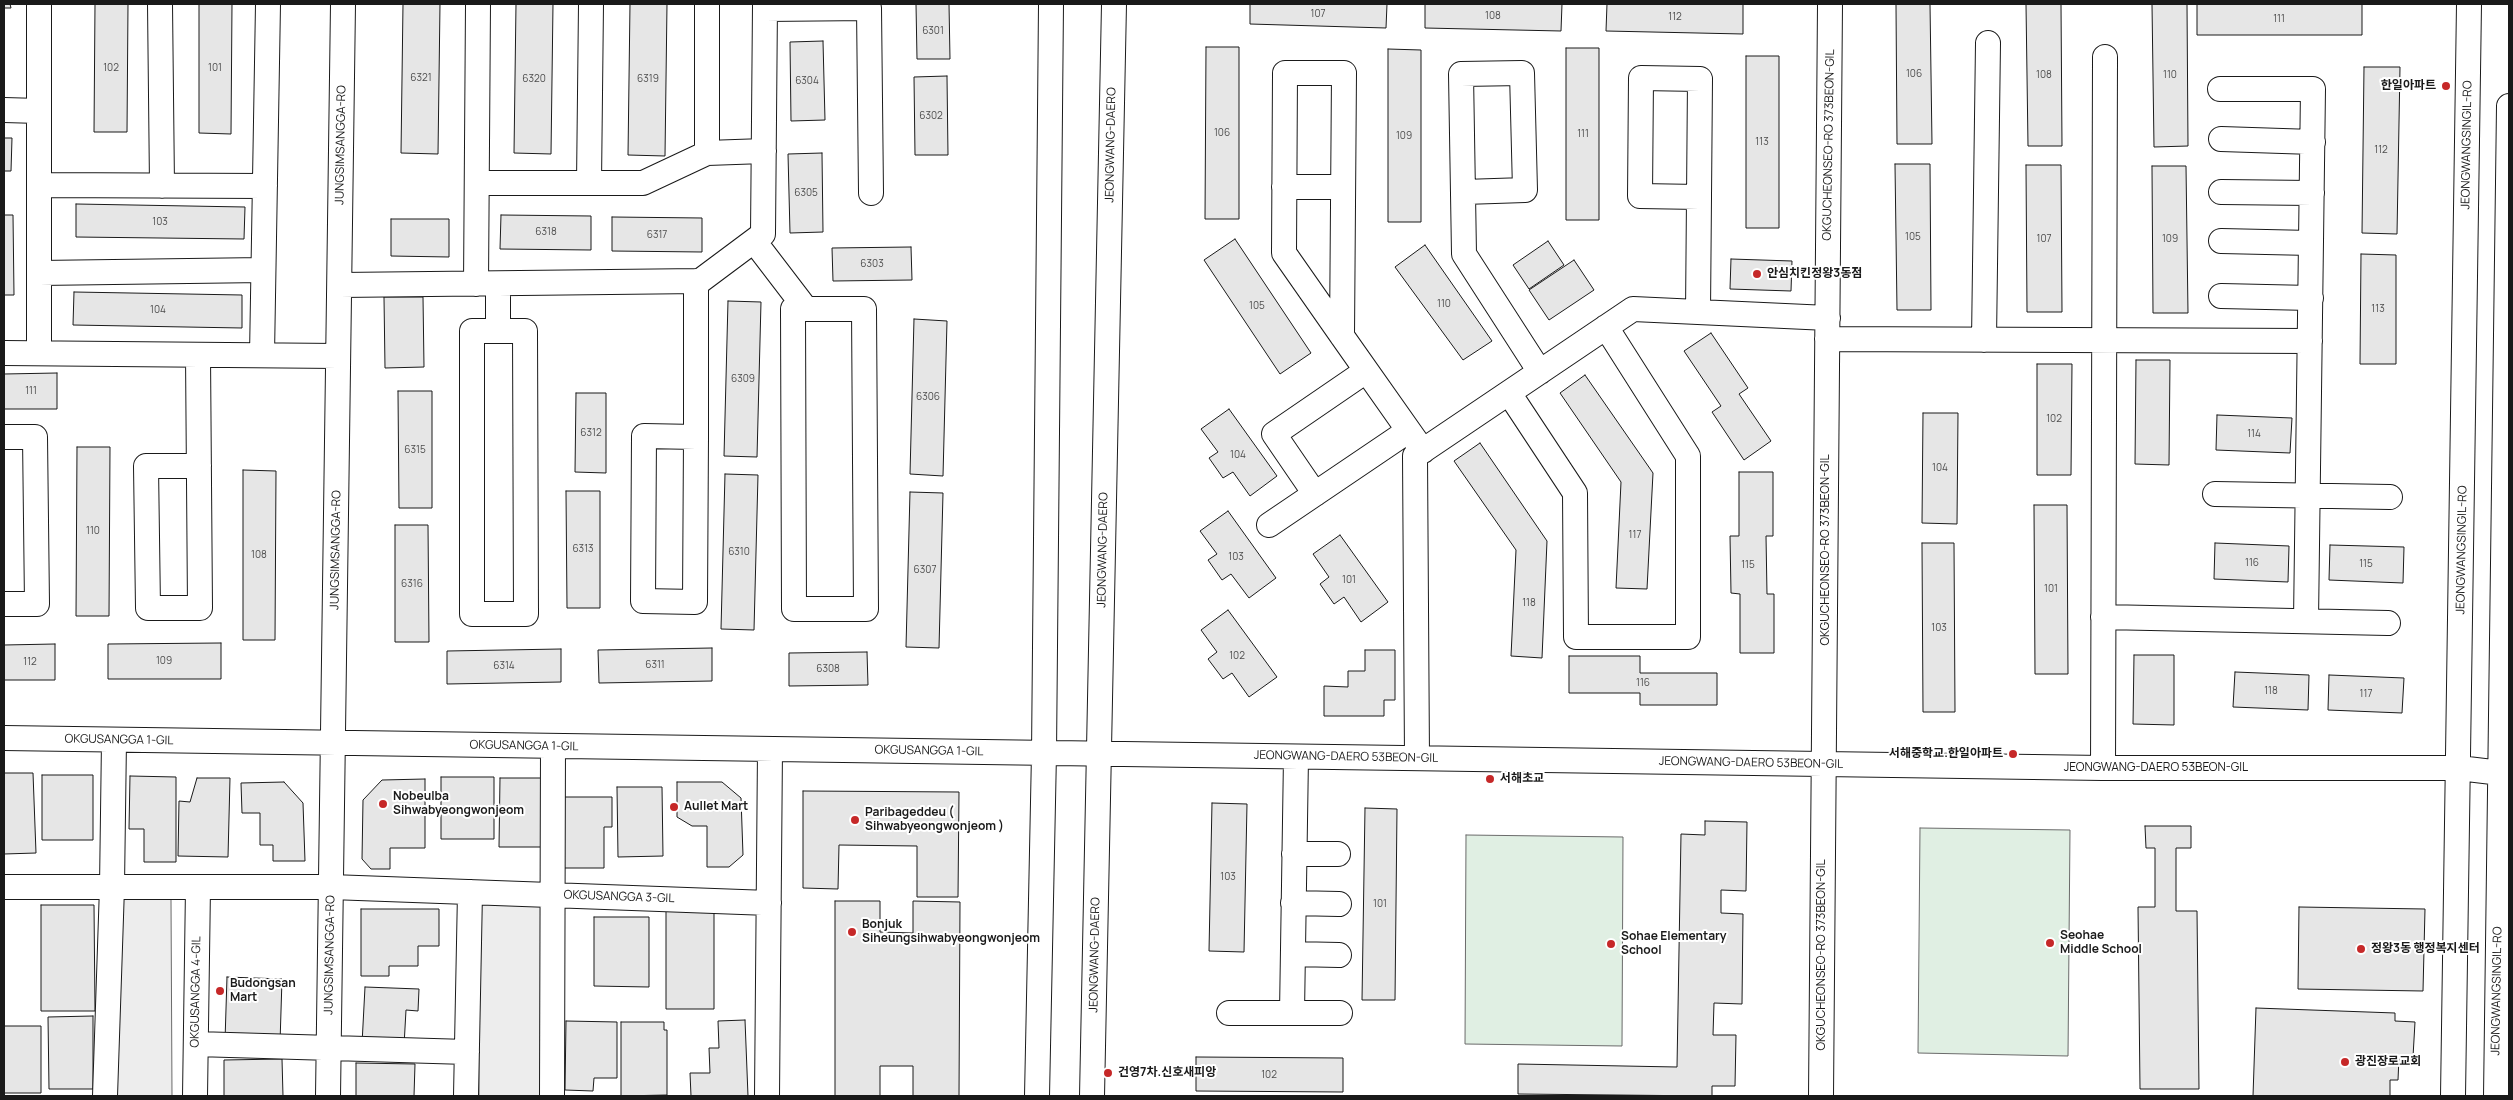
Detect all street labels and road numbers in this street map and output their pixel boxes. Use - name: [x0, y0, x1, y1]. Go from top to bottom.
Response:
- street label: OKGUCHEONSEO-RO 373BEON-GIL: [1820, 49, 1838, 241]
- street label: JEONGWANGSINGIL-RO: [2459, 80, 2475, 210]
- street label: JUNGSIMSANGGA-RO: [333, 85, 349, 205]
- street label: JEONGWANG-DAERO: [1103, 87, 1119, 203]
- street label: OKGUCHEONSEO-RO 373BEON-GIL: [1819, 454, 1833, 646]
- street label: JEONGWANGSINGIL-RO: [2454, 485, 2470, 615]
- street label: JUNGSIMSANGGA-RO: [328, 490, 344, 610]
- street label: JEONGWANG-DAERO: [1095, 492, 1111, 608]
- street label: OKGUSANGGA 1-GIL: [64, 732, 174, 748]
- street label: OKGUSANGGA 1-GIL: [469, 738, 579, 754]
- street label: OKGUSANGGA 1-GIL: [874, 743, 984, 759]
- street label: JEONGWANG-DAERO 53BEON-GIL: [1254, 748, 1438, 766]
- street label: JEONGWANG-DAERO 53BEON-GIL: [1659, 754, 1843, 772]
- street label: JEONGWANG-DAERO 53BEON-GIL: [2064, 761, 2248, 775]
- street label: OKGUCHEONSEO-RO 373BEON-GIL: [1815, 859, 1829, 1051]
- street label: OKGUSANGGA 3-GIL: [563, 888, 675, 906]
- street label: JUNGSIMSANGGA-RO: [322, 895, 338, 1015]
- street label: JEONGWANG-DAERO: [1087, 897, 1103, 1013]
- street label: JEONGWANGSINGIL-RO: [2489, 926, 2505, 1056]
- street label: OKGUSANGGA 4-GIL: [188, 936, 204, 1048]

